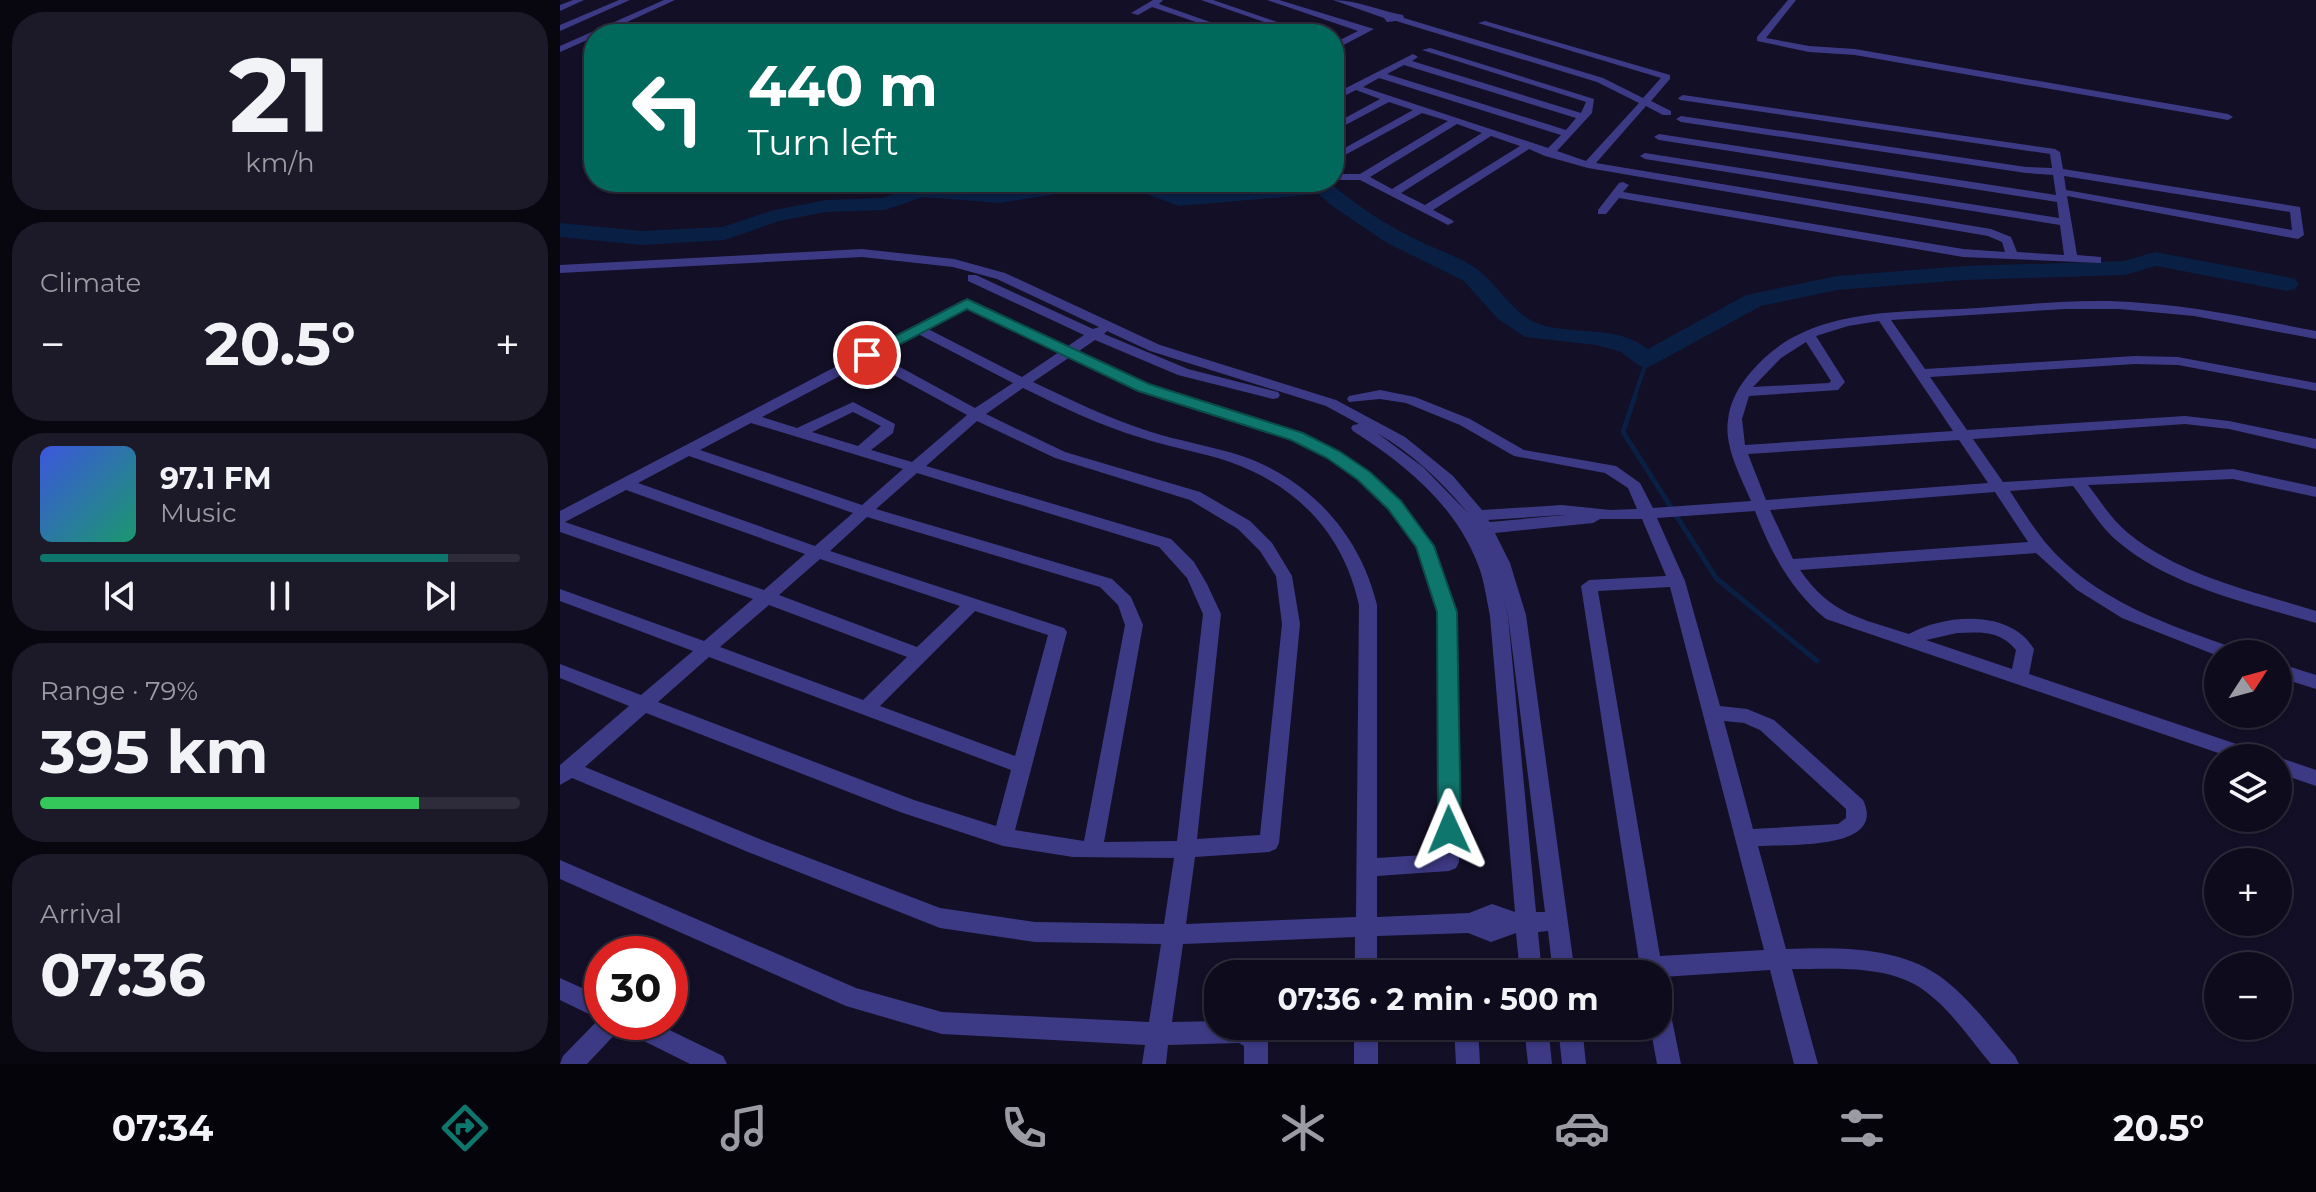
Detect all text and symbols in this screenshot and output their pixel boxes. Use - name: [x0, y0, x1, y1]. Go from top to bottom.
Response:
- text: 21: [229, 31, 331, 158]
- text: 440 m: [748, 52, 938, 120]
- icon: left: [616, 56, 720, 160]
- text: Turn left: [748, 120, 899, 164]
- text: km/h: [245, 147, 315, 179]
- text: Climate: [40, 267, 141, 299]
- text: 20.5°: [204, 307, 356, 380]
- text: −: [40, 317, 65, 371]
- text: +: [495, 317, 520, 371]
- pin: [833, 321, 901, 389]
- icon: arrive: [845, 333, 889, 377]
- text: 97.1 FM: [160, 460, 272, 497]
- text: Music: [160, 497, 237, 529]
- icon: previous: [98, 574, 142, 618]
- icon: pause: [258, 574, 302, 618]
- icon: next: [418, 574, 462, 618]
- north arrow: [2204, 640, 2292, 728]
- map controls: [2204, 640, 2292, 1040]
- text: Range · 79%: [40, 675, 198, 707]
- text: 395 km: [40, 715, 268, 788]
- button: layers: [2204, 744, 2292, 832]
- position arrow: [1407, 788, 1491, 872]
- button: +: [2204, 848, 2292, 936]
- text: Arrival: [40, 898, 122, 930]
- speed limit sign: 30: [584, 936, 688, 1040]
- text: 07:36: [40, 938, 206, 1011]
- button: −: [2204, 952, 2292, 1040]
- text: 07:36 · 2 min · 500 m: [1277, 981, 1599, 1018]
- icon: directions: [437, 1100, 493, 1156]
- icon: music: [716, 1100, 772, 1156]
- icon: phone: [996, 1100, 1052, 1156]
- icon: climate: [1275, 1100, 1331, 1156]
- icon: car: [1554, 1100, 1610, 1156]
- icon: filters: [1834, 1100, 1890, 1156]
- text: 07:34: [112, 1106, 213, 1150]
- text: 20.5°: [2113, 1106, 2204, 1150]

